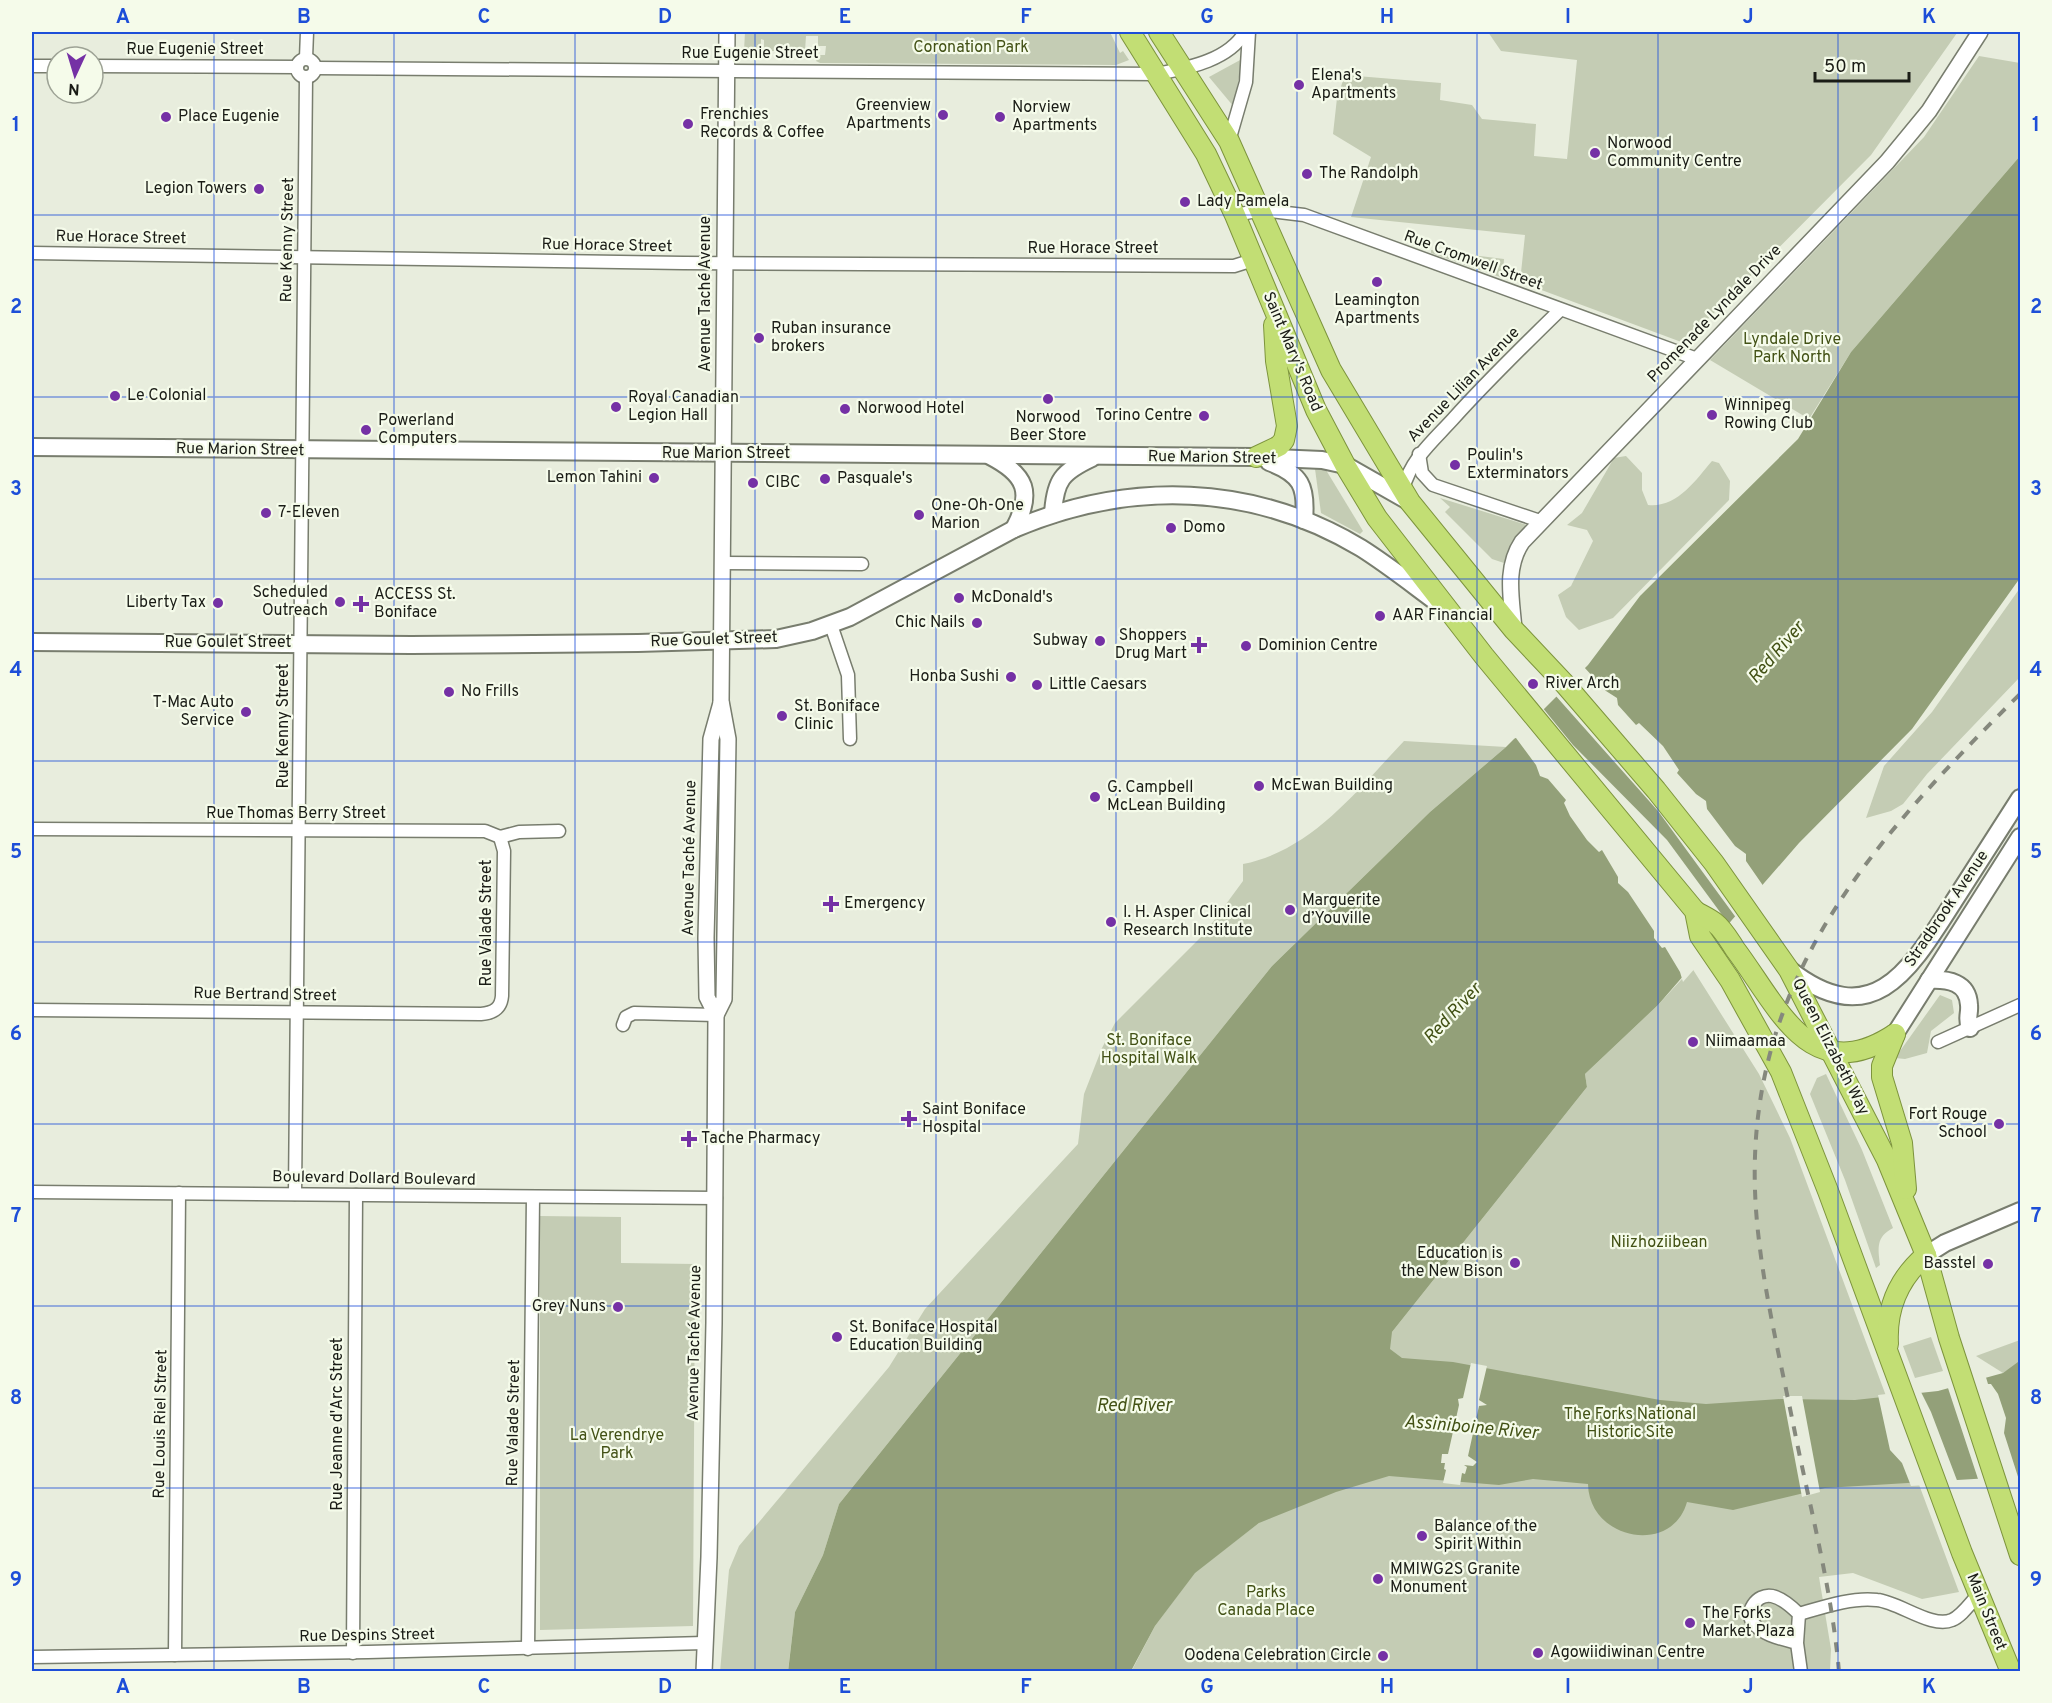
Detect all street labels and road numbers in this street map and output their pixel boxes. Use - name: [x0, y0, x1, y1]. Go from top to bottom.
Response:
- street label: Rue Eugenie Street: [126, 40, 264, 60]
- street label: Rue Eugenie Street: [681, 44, 819, 64]
- street label: Rue Kenny Street: [277, 177, 299, 303]
- street label: Avenue Taché Avenue: [696, 216, 716, 372]
- street label: Rue Horace Street: [55, 227, 187, 249]
- street label: Rue Cromwell Street: [1401, 227, 1545, 295]
- street label: Rue Horace Street: [541, 235, 673, 257]
- street label: Rue Horace Street: [1028, 239, 1158, 259]
- street label: Promenade Lyndale Drive: [1644, 241, 1786, 387]
- street label: Saint Mary's Road: [1258, 289, 1326, 415]
- street label: Avenue Lilian Avenue: [1404, 323, 1524, 447]
- street label: Rue Marion Street: [176, 439, 304, 461]
- street label: Rue Marion Street: [662, 444, 790, 464]
- street label: Rue Marion Street: [1148, 447, 1276, 469]
- street label: Rue Goulet Street: [650, 628, 778, 652]
- street label: Rue Goulet Street: [164, 633, 292, 653]
- street label: Rue Kenny Street: [274, 663, 294, 789]
- street label: Avenue Taché Avenue: [679, 780, 701, 936]
- street label: Rue Thomas Berry Street: [206, 804, 386, 824]
- street label: Stradbrook Avenue: [1901, 847, 1993, 971]
- street label: Rue Valade Street: [477, 859, 497, 987]
- street label: Queen Elizabeth Way: [1787, 975, 1873, 1119]
- street label: Rue Bertrand Street: [193, 984, 337, 1006]
- street label: Boulevard Dollard Boulevard: [272, 1167, 476, 1191]
- street label: Avenue Taché Avenue: [684, 1265, 706, 1421]
- street label: Rue Jeanne d'Arc Street: [328, 1337, 348, 1511]
- street label: Rue Louis Riel Street: [150, 1349, 172, 1499]
- street label: Rue Valade Street: [503, 1359, 525, 1487]
- street label: Main Street: [1961, 1570, 2011, 1654]
- street label: Rue Despins Street: [299, 1625, 435, 1647]

